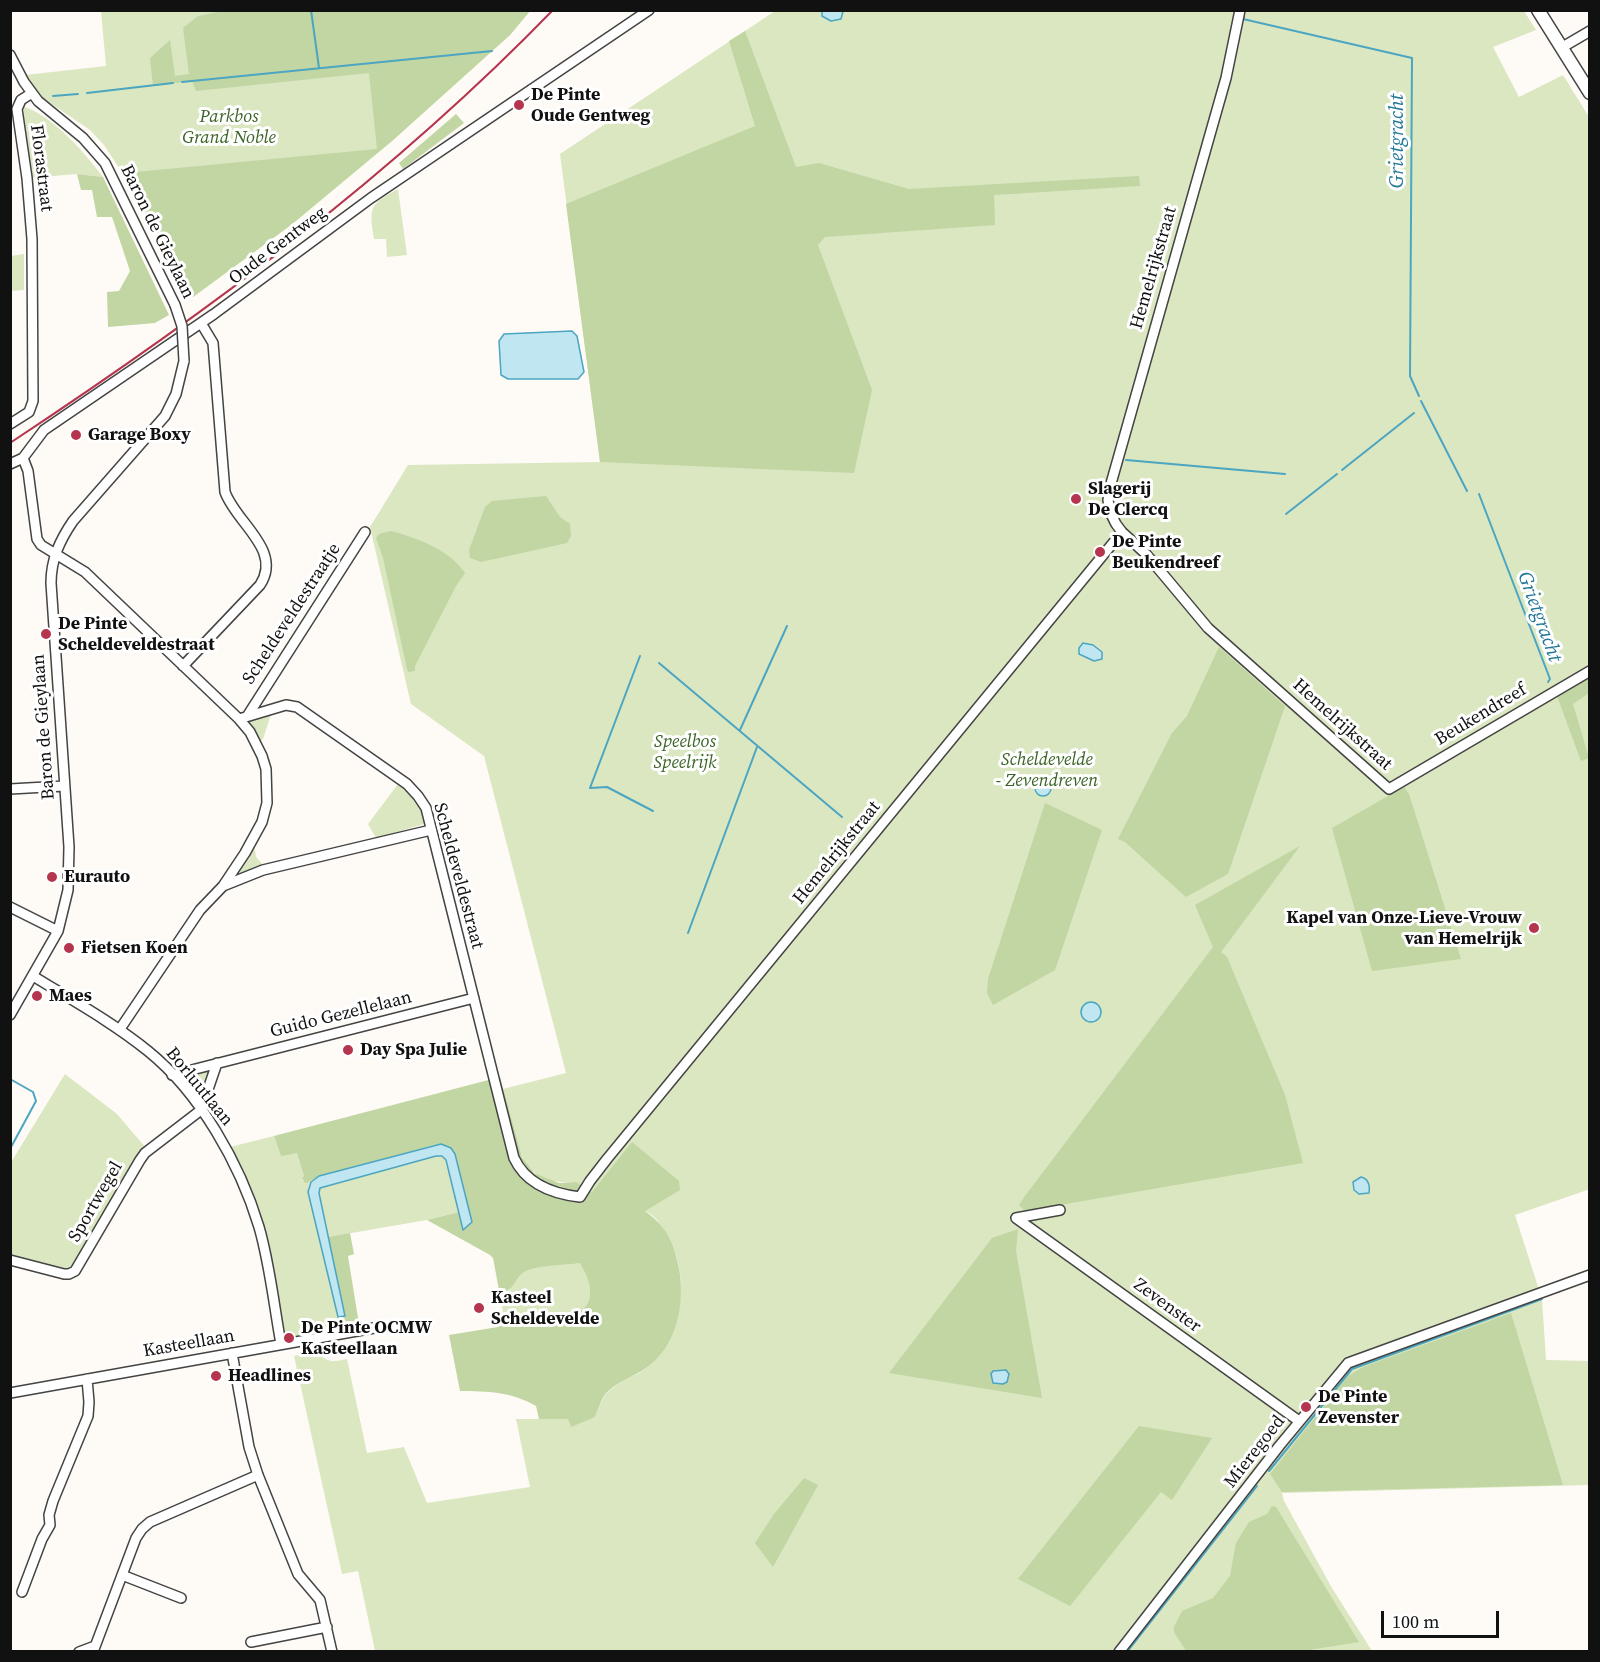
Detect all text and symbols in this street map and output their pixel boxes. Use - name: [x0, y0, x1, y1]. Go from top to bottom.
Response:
- place label: De Pinte Oude Gentweg: [531, 84, 650, 127]
- water label: Grietgracht: [1386, 94, 1410, 188]
- marker: De Pinte Oude Gentweg: [512, 98, 526, 112]
- park label: Parkbos Grand Noble: [182, 106, 276, 148]
- street label: Florastraat: [25, 123, 57, 213]
- street label: Baron de Gieylaan: [115, 162, 199, 302]
- street label: Oude Gentweg: [225, 202, 331, 290]
- street label: Hemelrijkstraat: [1126, 204, 1182, 332]
- place label: Garage Boxy: [88, 424, 191, 446]
- marker: Garage Boxy: [69, 428, 83, 442]
- place label: Slagerij De Clercq: [1088, 478, 1168, 520]
- marker: Slagerij De Clercq: [1069, 492, 1083, 506]
- place label: De Pinte Beukendreef: [1112, 531, 1219, 574]
- street label: Scheldeveldestraatje: [238, 539, 346, 689]
- marker: De Pinte Beukendreef: [1093, 545, 1107, 559]
- water label: Grietgracht: [1512, 569, 1566, 665]
- place label: De Pinte Scheldeveldestraat: [58, 613, 215, 656]
- marker: De Pinte Scheldeveldestraat: [39, 627, 53, 641]
- street label: Baron de Gieylaan: [28, 653, 60, 801]
- street label: Hemelrijkstraat: [1288, 675, 1396, 775]
- street label: Beukendreef: [1431, 679, 1531, 751]
- park label: Speelbos Speelrijk: [654, 731, 716, 774]
- park label: Scheldevelde - Zevendreven: [996, 749, 1098, 792]
- street label: Hemelrijkstraat: [789, 797, 885, 909]
- street label: Scheldeveldestraat: [428, 801, 488, 951]
- place label: Eurauto: [64, 866, 130, 888]
- marker: Eurauto: [45, 870, 59, 884]
- place label: Kapel van Onze-Lieve-Vrouw van Hemelrijk: [1286, 907, 1522, 950]
- marker: Kapel van Onze-Lieve-Vrouw van Hemelrijk: [1527, 921, 1541, 935]
- place label: Fietsen Koen: [81, 937, 188, 959]
- marker: Fietsen Koen: [62, 941, 76, 955]
- place label: Maes: [49, 985, 92, 1007]
- street label: Guido Gezellelaan: [268, 987, 414, 1043]
- marker: Maes: [30, 989, 44, 1003]
- place label: Day Spa Julie: [360, 1039, 467, 1061]
- street label: Borluutlaan: [161, 1043, 237, 1131]
- marker: Day Spa Julie: [341, 1043, 355, 1057]
- street label: Sportwegel: [64, 1158, 128, 1246]
- street label: Zevenster: [1129, 1274, 1205, 1338]
- place label: Kasteel Scheldevelde: [491, 1287, 599, 1330]
- marker: Kasteel Scheldevelde: [472, 1301, 486, 1315]
- place label: De Pinte OCMW Kasteellaan: [301, 1317, 432, 1360]
- street label: Kasteellaan: [142, 1325, 236, 1363]
- marker: De Pinte OCMW Kasteellaan: [282, 1331, 296, 1345]
- place label: Headlines: [228, 1365, 311, 1387]
- marker: Headlines: [209, 1369, 223, 1383]
- place label: De Pinte Zevenster: [1318, 1386, 1399, 1428]
- marker: De Pinte Zevenster: [1299, 1400, 1313, 1414]
- street label: Mieregoed: [1220, 1412, 1290, 1492]
- scale bar: [1384, 1599, 1502, 1637]
- text: 100 m: [1392, 1609, 1439, 1634]

